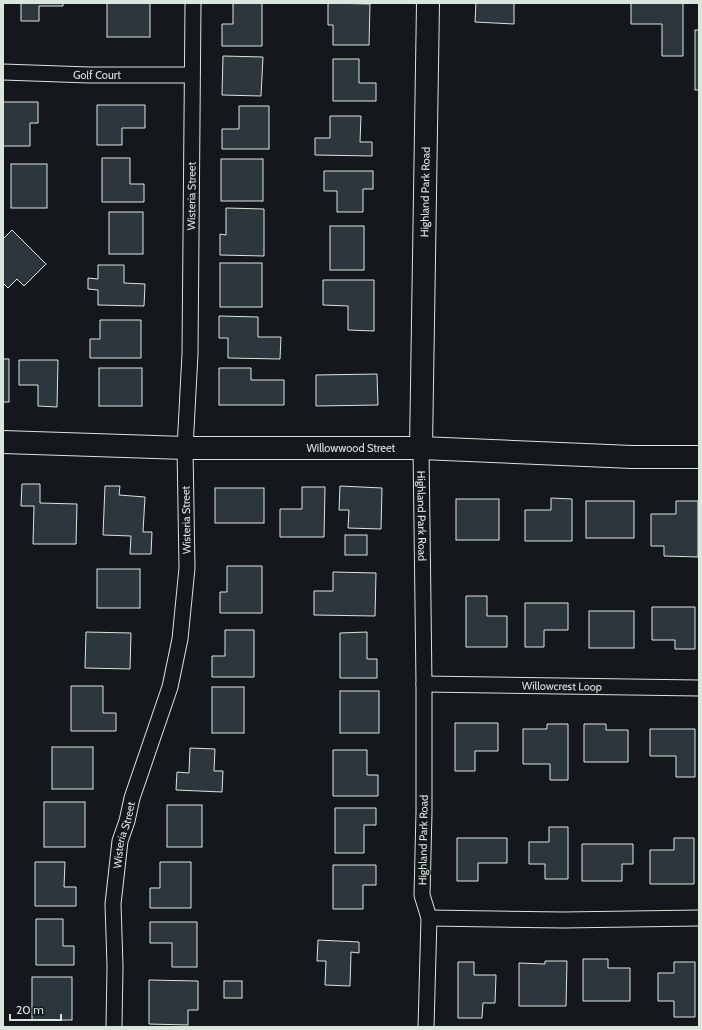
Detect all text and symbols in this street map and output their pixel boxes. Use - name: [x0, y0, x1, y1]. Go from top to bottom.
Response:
- street label: Golf Court: [73, 67, 121, 82]
- street label: Highland Park Road: [417, 147, 433, 237]
- street label: Wisteria Street: [184, 161, 199, 230]
- street label: Willowwood Street: [306, 441, 396, 455]
- street label: Highland Park Road: [414, 471, 429, 561]
- street label: Wisteria Street: [178, 485, 194, 554]
- street label: Willowcrest Loop: [522, 678, 602, 694]
- street label: Highland Park Road: [415, 795, 431, 885]
- street label: Wisteria Street: [110, 800, 138, 869]
- scale bar: [10, 996, 61, 1022]
- text: 20 m: [16, 1002, 44, 1017]

